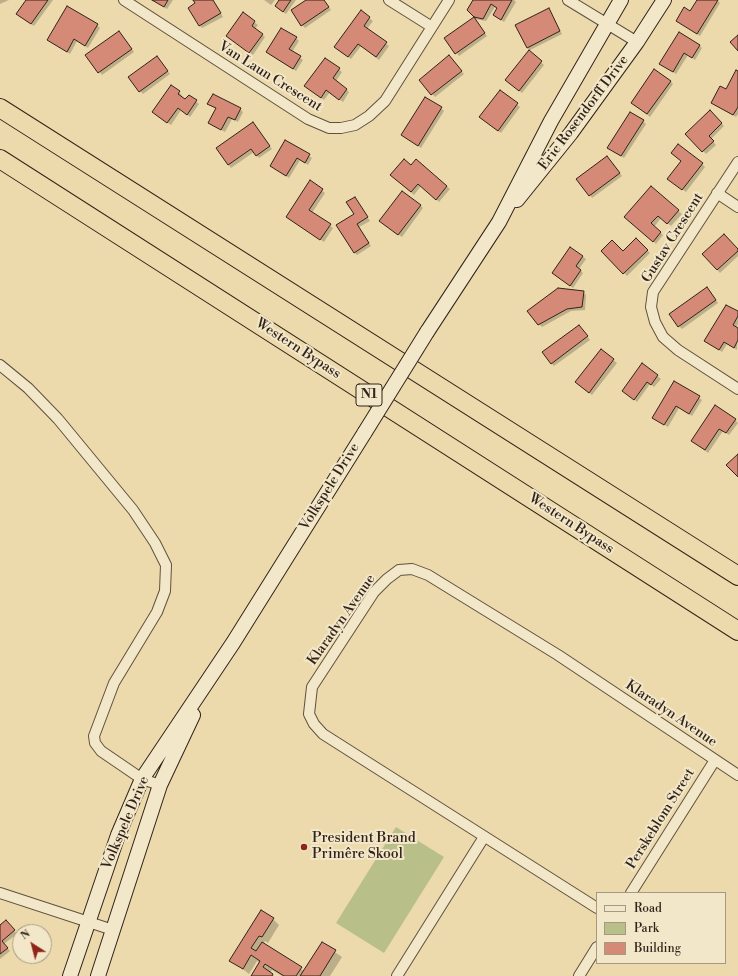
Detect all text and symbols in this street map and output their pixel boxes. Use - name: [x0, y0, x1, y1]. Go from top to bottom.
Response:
- street label: Van Laun Crescent: [215, 38, 325, 116]
- street label: Eric Rosendorff Drive: [535, 52, 633, 174]
- street label: Gustav Crescent: [639, 190, 707, 286]
- street label: Western Bypass: [252, 315, 344, 383]
- road number: N1: [356, 384, 382, 406]
- street label: Volkspele Drive: [296, 440, 364, 534]
- street label: Western Bypass: [525, 490, 617, 558]
- street label: Klaradyn Avenue: [304, 571, 380, 669]
- street label: Klaradyn Avenue: [622, 677, 720, 751]
- street label: Perskeblom Street: [623, 766, 699, 872]
- street label: Volkspele Drive: [99, 774, 153, 872]
- place label: President Brand Primêre Skool: [312, 831, 416, 864]
- marker: President Brand Primêre Skool: [299, 842, 309, 852]
- legend: [596, 892, 726, 964]
- text: Road: [634, 901, 662, 916]
- text: Park: [634, 921, 659, 936]
- north arrow: [12, 924, 52, 964]
- text: N: [18, 927, 33, 943]
- text: Building: [634, 941, 681, 956]

